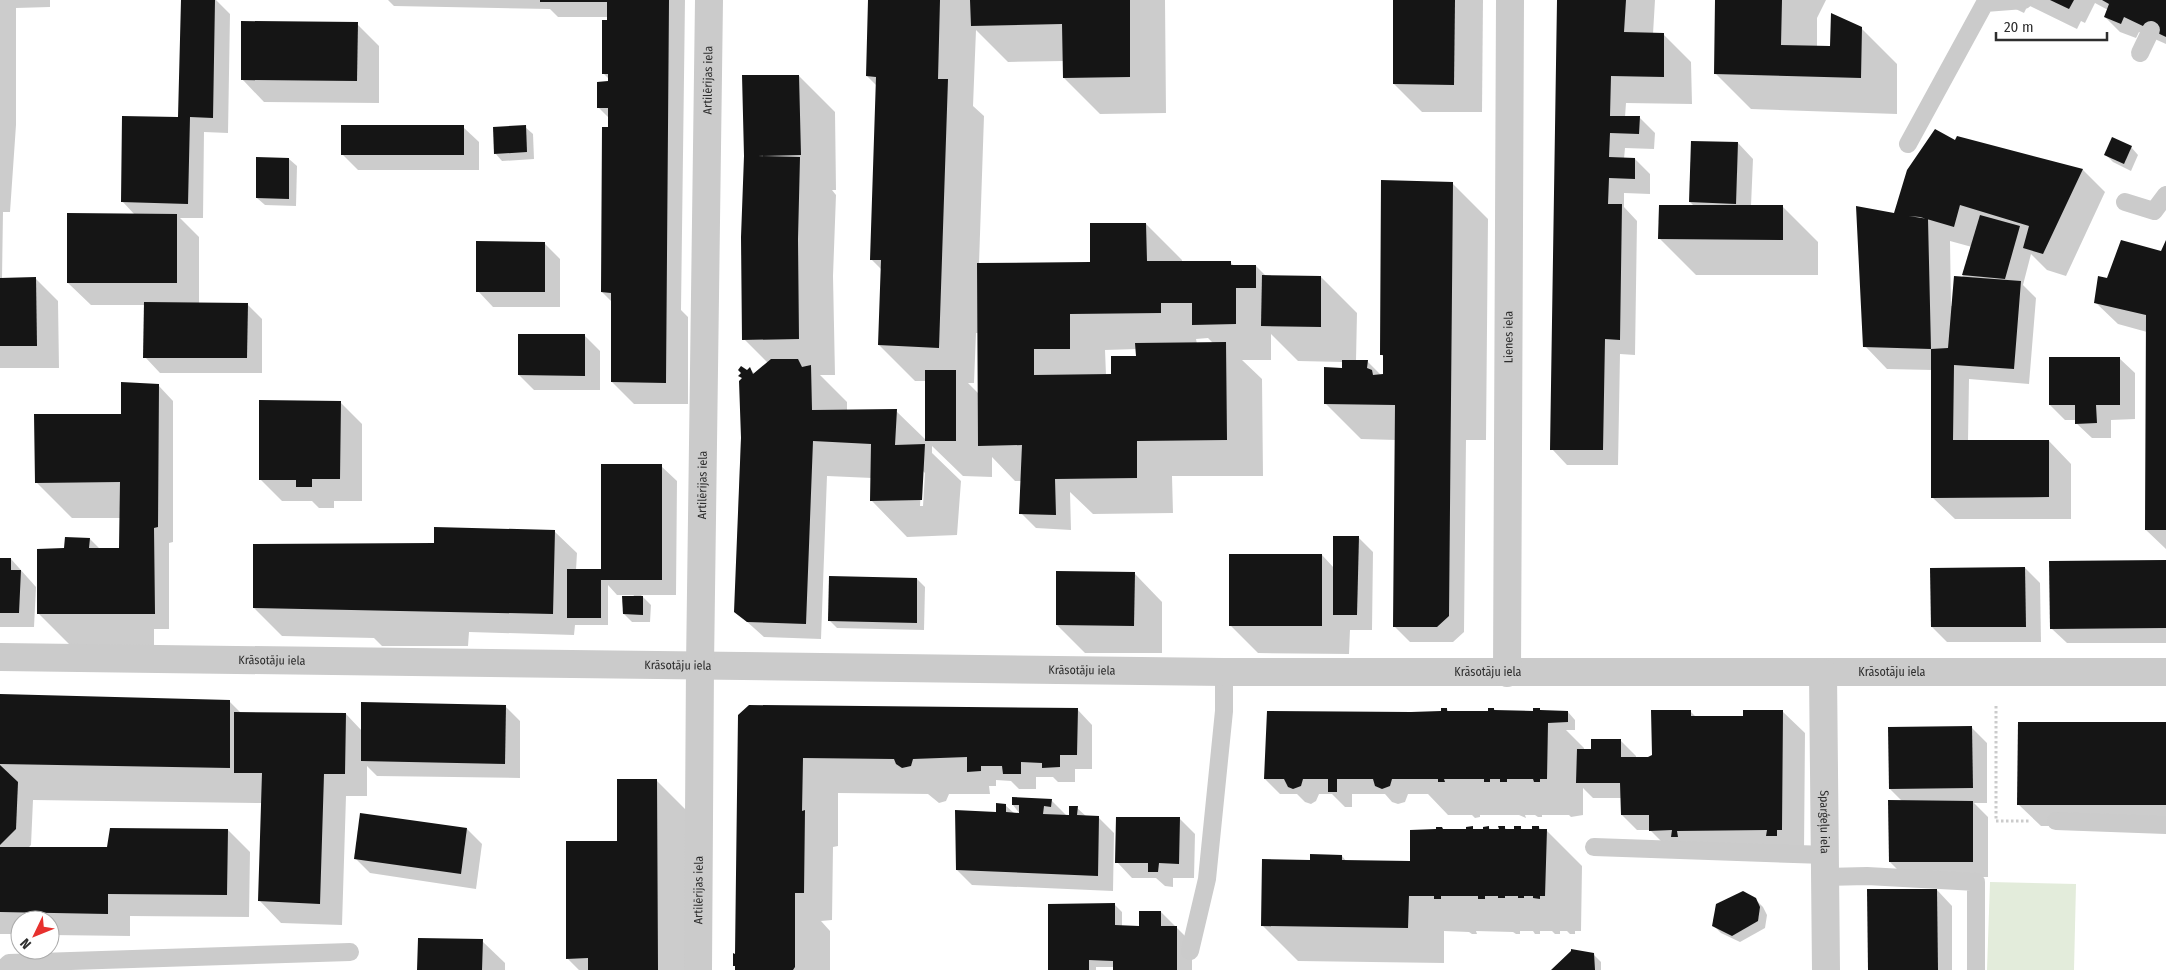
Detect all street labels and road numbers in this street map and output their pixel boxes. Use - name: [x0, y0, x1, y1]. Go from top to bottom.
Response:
- street label: Artilērijas iela: [700, 46, 715, 114]
- street label: Lienes iela: [1501, 311, 1516, 363]
- street label: Artilērijas iela: [695, 451, 710, 519]
- street label: Krāsotāju iela: [238, 653, 306, 668]
- street label: Krāsotāju iela: [644, 658, 712, 673]
- street label: Krāsotāju iela: [1048, 663, 1116, 678]
- street label: Krāsotāju iela: [1454, 665, 1522, 679]
- street label: Krāsotāju iela: [1858, 665, 1926, 679]
- street label: Sparģeļu iela: [1817, 790, 1832, 854]
- street label: Artilērijas iela: [691, 856, 706, 924]

